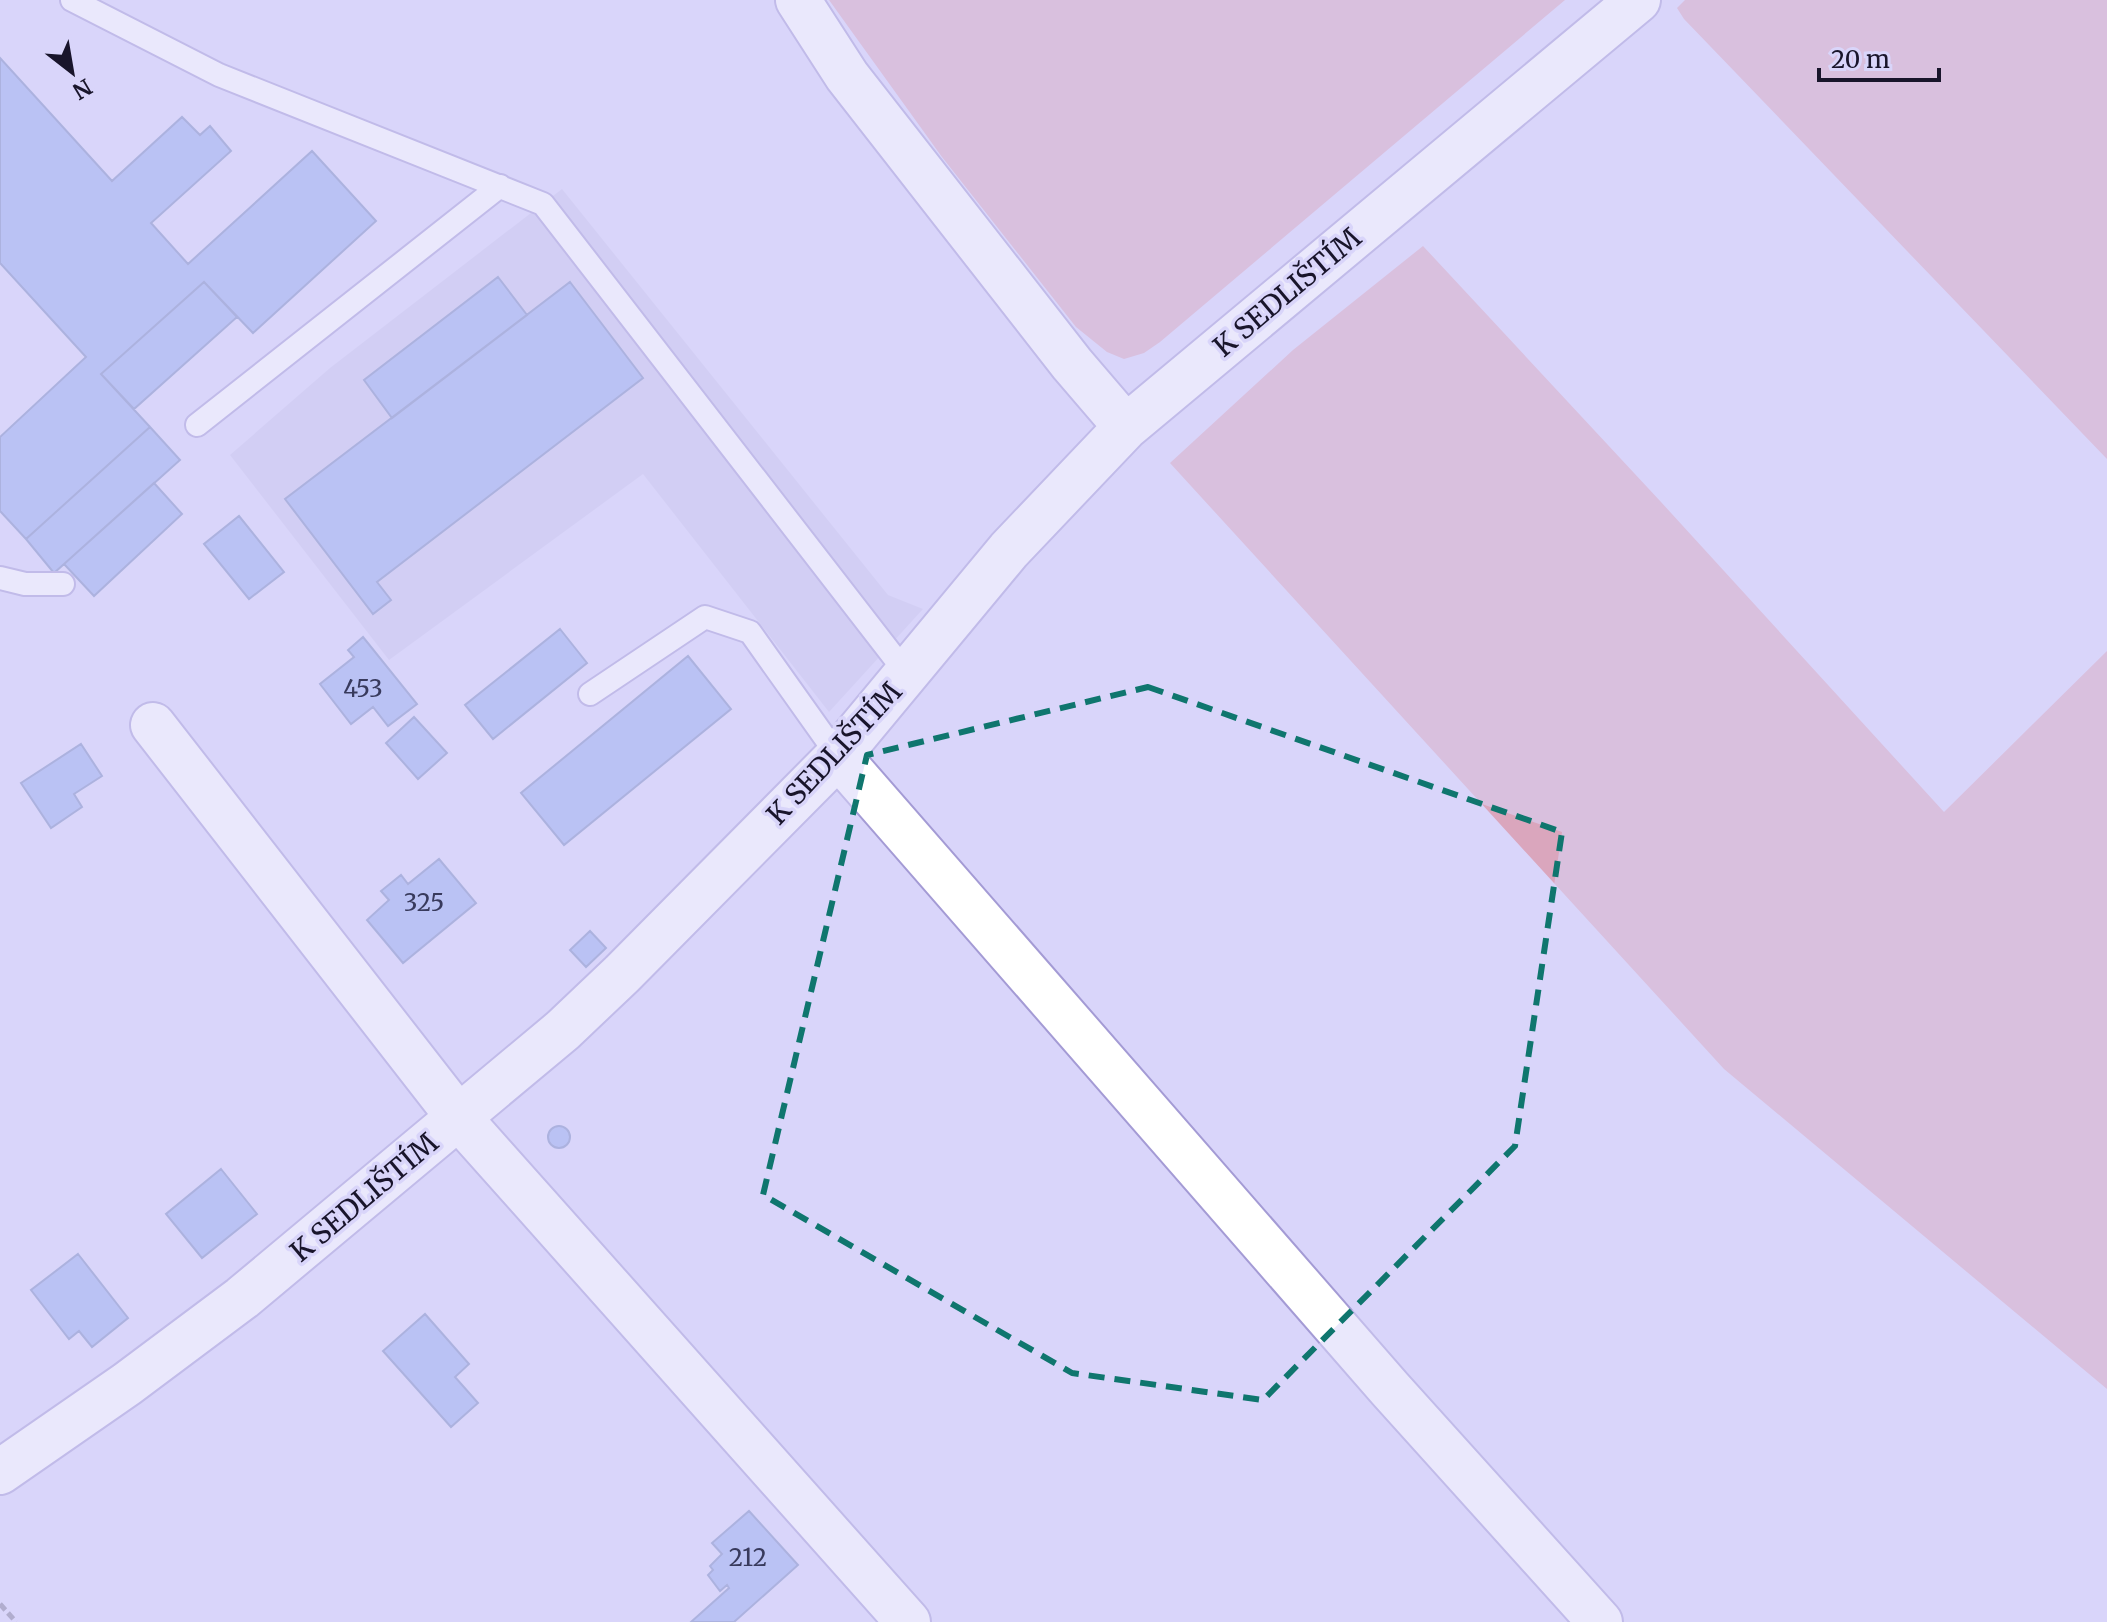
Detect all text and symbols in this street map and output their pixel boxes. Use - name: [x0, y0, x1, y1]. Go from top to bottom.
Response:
- north arrow: [32, 32, 112, 112]
- scale bar: [1819, 32, 1939, 82]
- text: 20 m: [1831, 44, 1890, 75]
- text: N: [67, 73, 97, 106]
- street label: K SEDLIŠTÍM: [1206, 219, 1369, 364]
- house number: 453: [343, 673, 383, 704]
- street label: K SEDLIŠTÍM: [759, 674, 909, 832]
- house number: 325: [404, 887, 444, 918]
- street label: K SEDLIŠTÍM: [283, 1124, 446, 1269]
- house number: 212: [729, 1542, 767, 1573]

